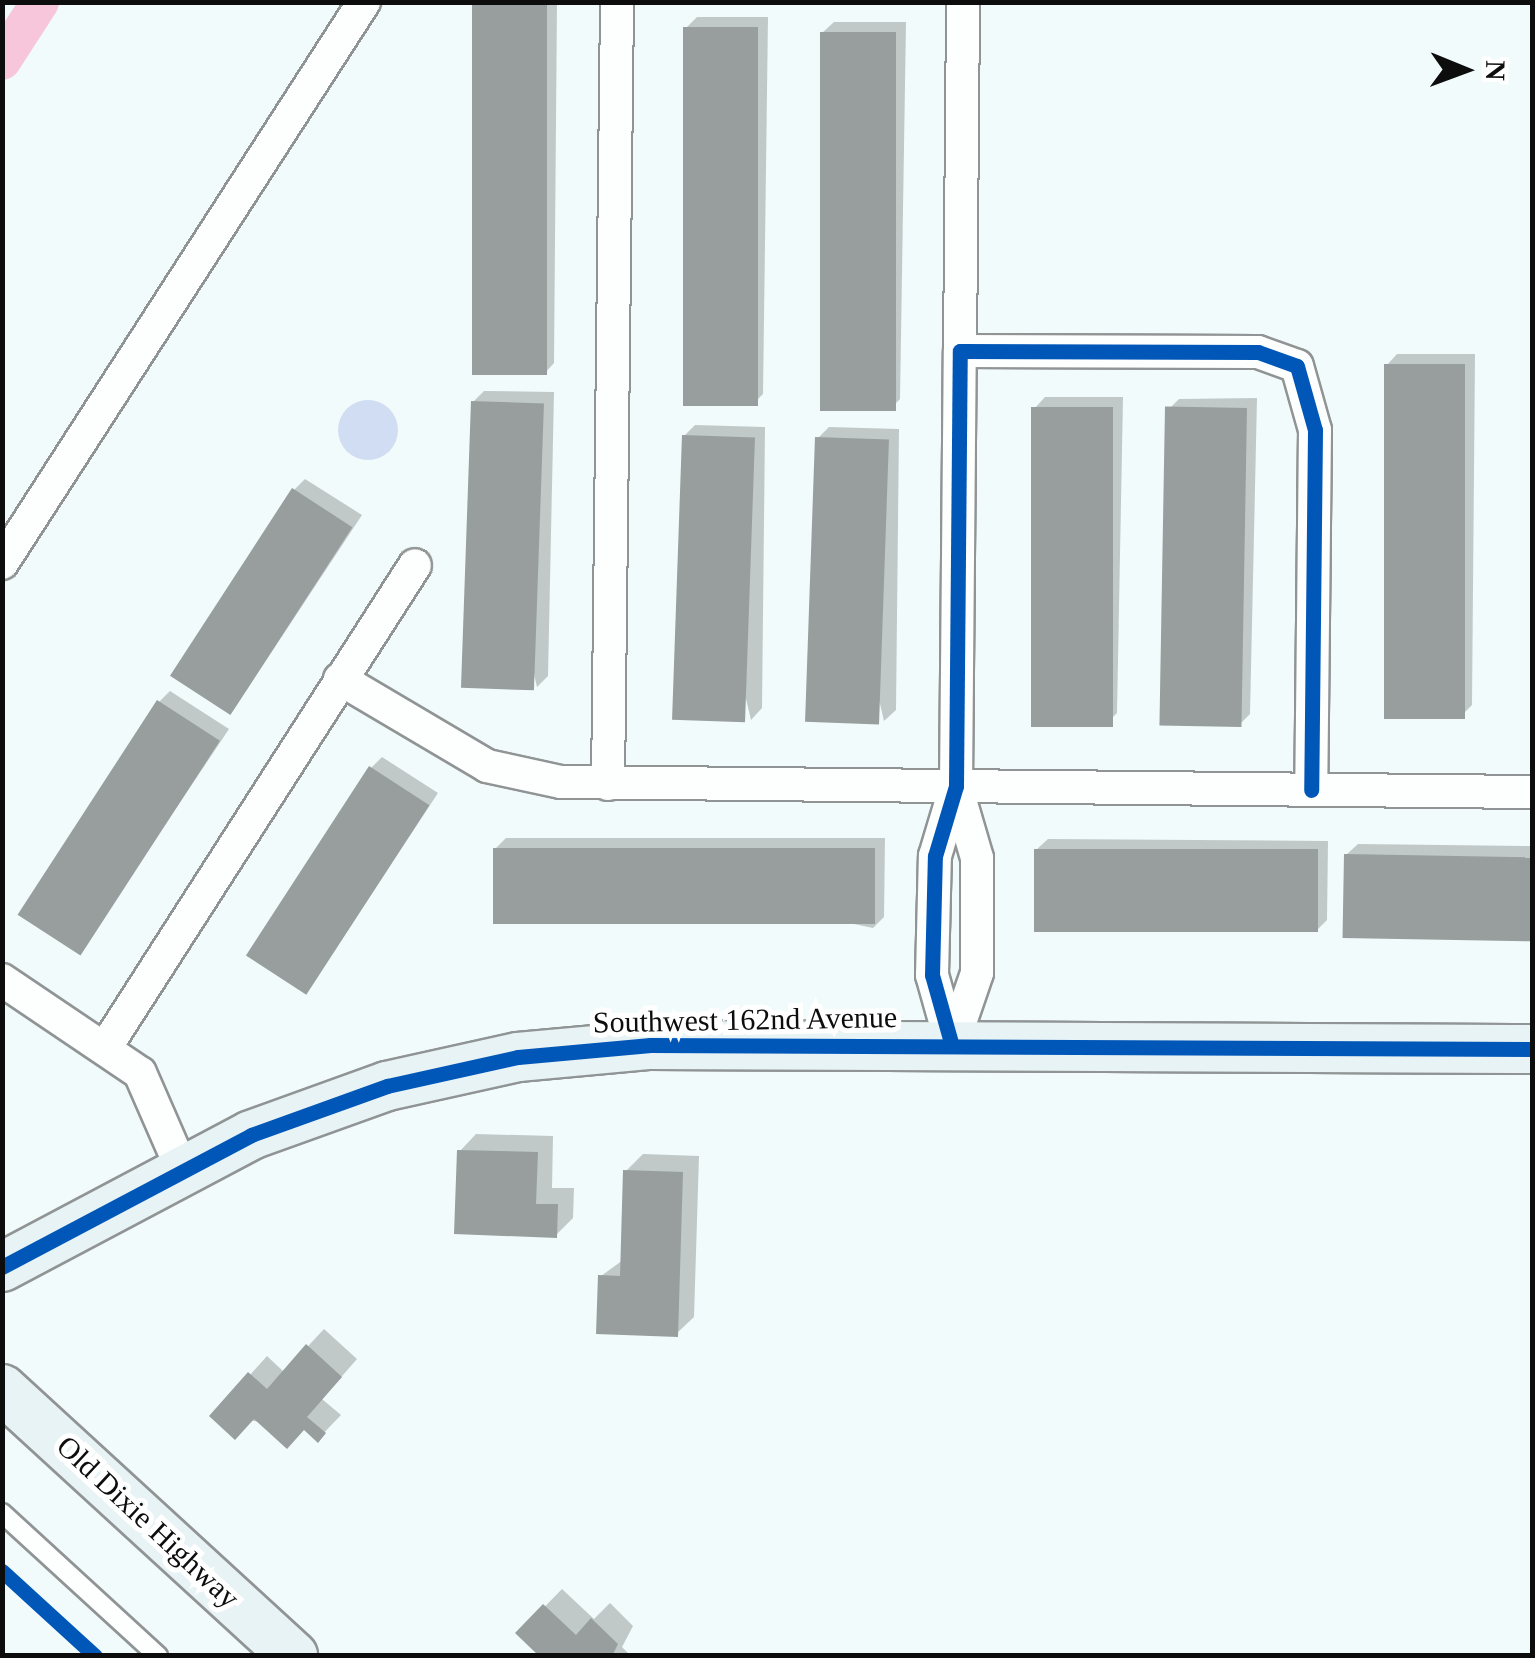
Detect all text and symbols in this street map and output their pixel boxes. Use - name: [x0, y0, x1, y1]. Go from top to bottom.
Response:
- north arrow: [1415, 20, 1515, 120]
- text: N: [1480, 60, 1511, 81]
- street label: Southwest 162nd Avenue: [592, 999, 898, 1041]
- street label: Old Dixie Highway: [49, 1428, 247, 1616]

